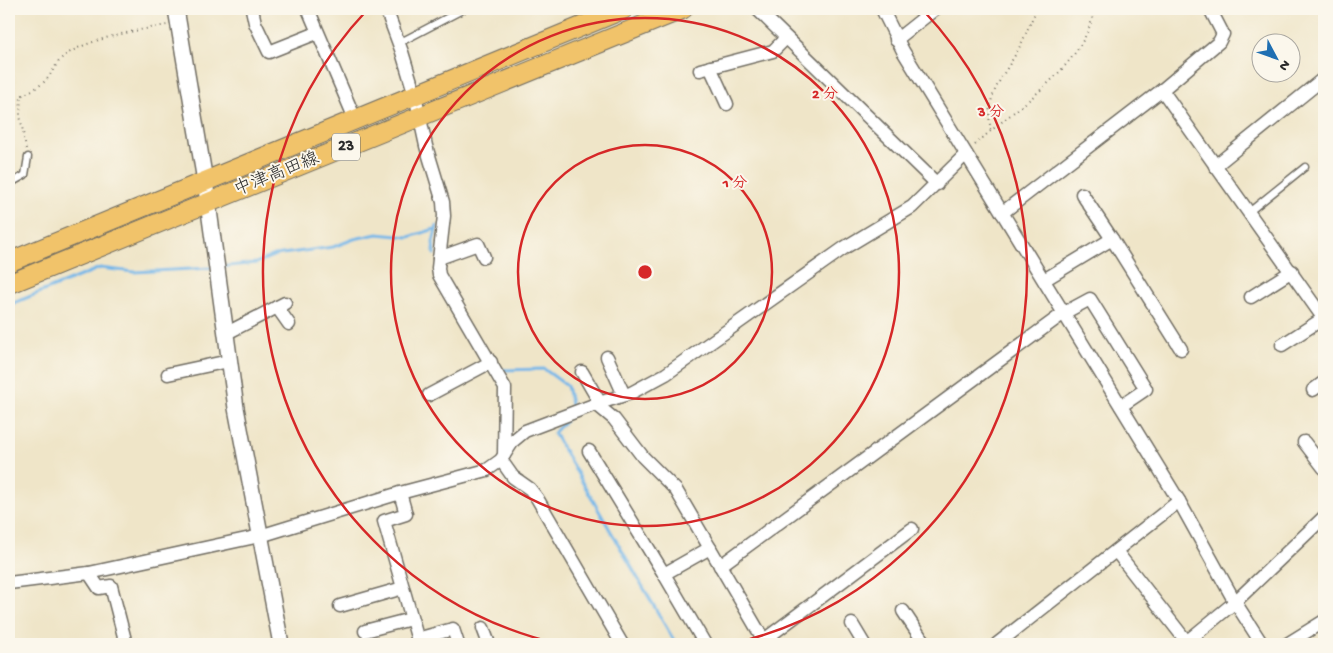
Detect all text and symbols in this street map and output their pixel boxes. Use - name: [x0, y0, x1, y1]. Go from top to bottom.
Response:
- north arrow: [1250, 32, 1300, 82]
- text: N: [1275, 56, 1293, 74]
- text: 2 分: [812, 86, 838, 104]
- text: 3 分: [977, 104, 1004, 122]
- road number: 23: [332, 134, 360, 160]
- street label: 中津高田線: [231, 147, 323, 202]
- text: 1 分: [722, 175, 747, 193]
- centre of rings: [636, 263, 654, 281]

